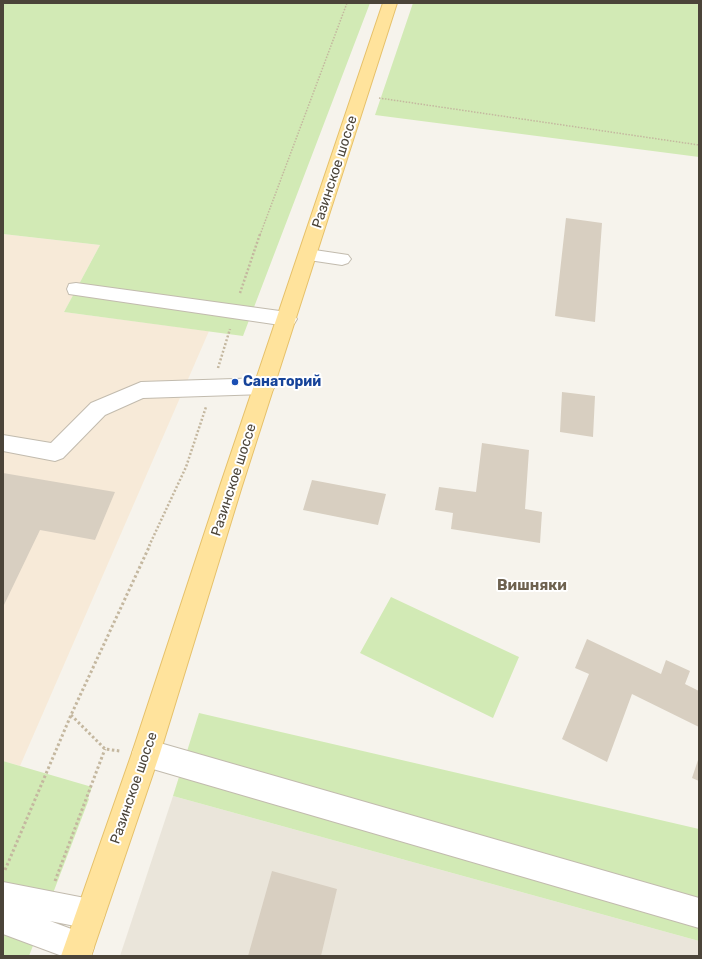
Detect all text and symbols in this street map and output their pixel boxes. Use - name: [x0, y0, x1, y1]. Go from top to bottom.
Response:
- street label: Разинское шоссе: [309, 114, 361, 230]
- place label: Санаторий: [243, 374, 321, 390]
- marker: Санаторий: [230, 377, 240, 387]
- street label: Разинское шоссе: [208, 422, 260, 538]
- district label: Вишняки: [497, 577, 567, 595]
- street label: Разинское шоссе: [107, 730, 161, 846]

